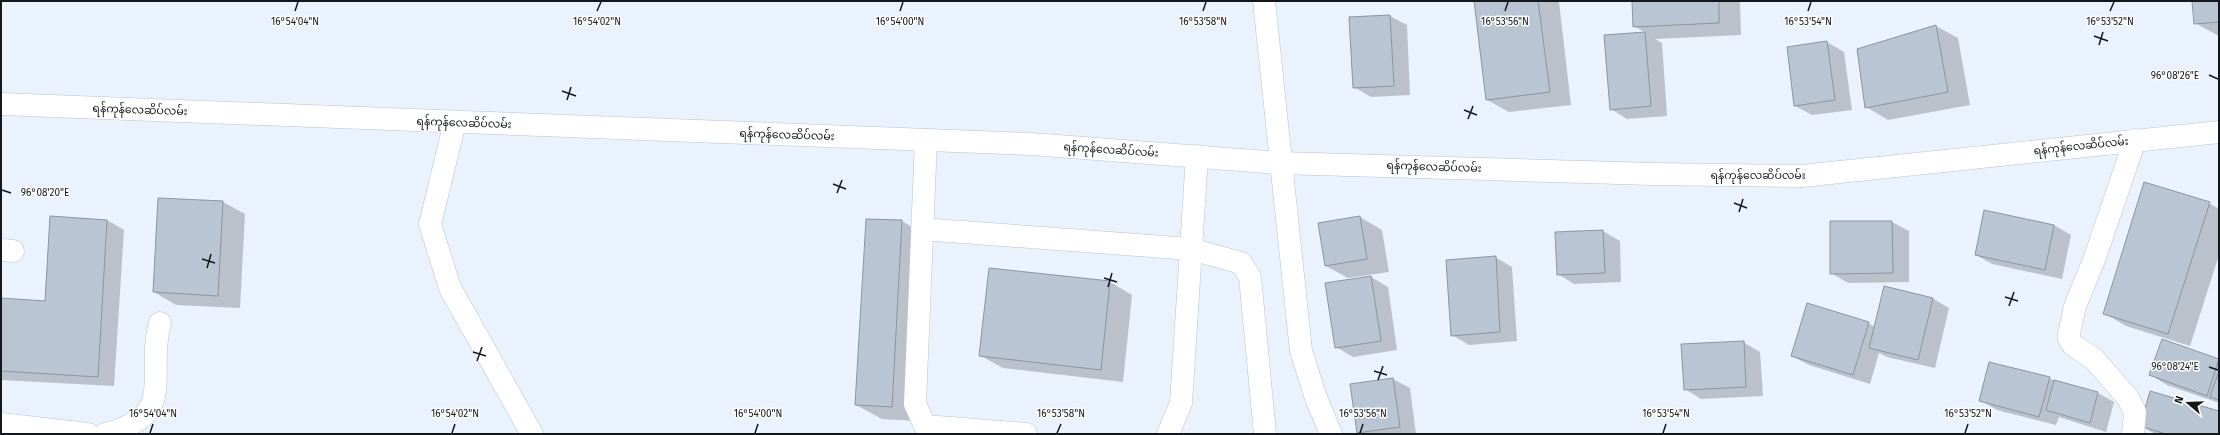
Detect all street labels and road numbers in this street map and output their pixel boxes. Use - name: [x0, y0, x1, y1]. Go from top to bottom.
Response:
- street label: ရန်ကုန်လေဆိပ်လမ်း: [92, 101, 188, 120]
- street label: ရန်ကုန်လေဆိပ်လမ်း: [416, 114, 512, 133]
- street label: ရန်ကုန်လေဆိပ်လမ်း: [739, 126, 835, 145]
- street label: ရန်ကုန်လေဆိပ်လမ်း: [2033, 134, 2129, 159]
- street label: ရန်ကုန်လေဆိပ်လမ်း: [1063, 139, 1159, 162]
- street label: ရန်ကုန်လေဆိပ်လမ်း: [1386, 158, 1482, 177]
- street label: ရန်ကုန်လေဆိပ်လမ်း: [1710, 168, 1806, 184]

